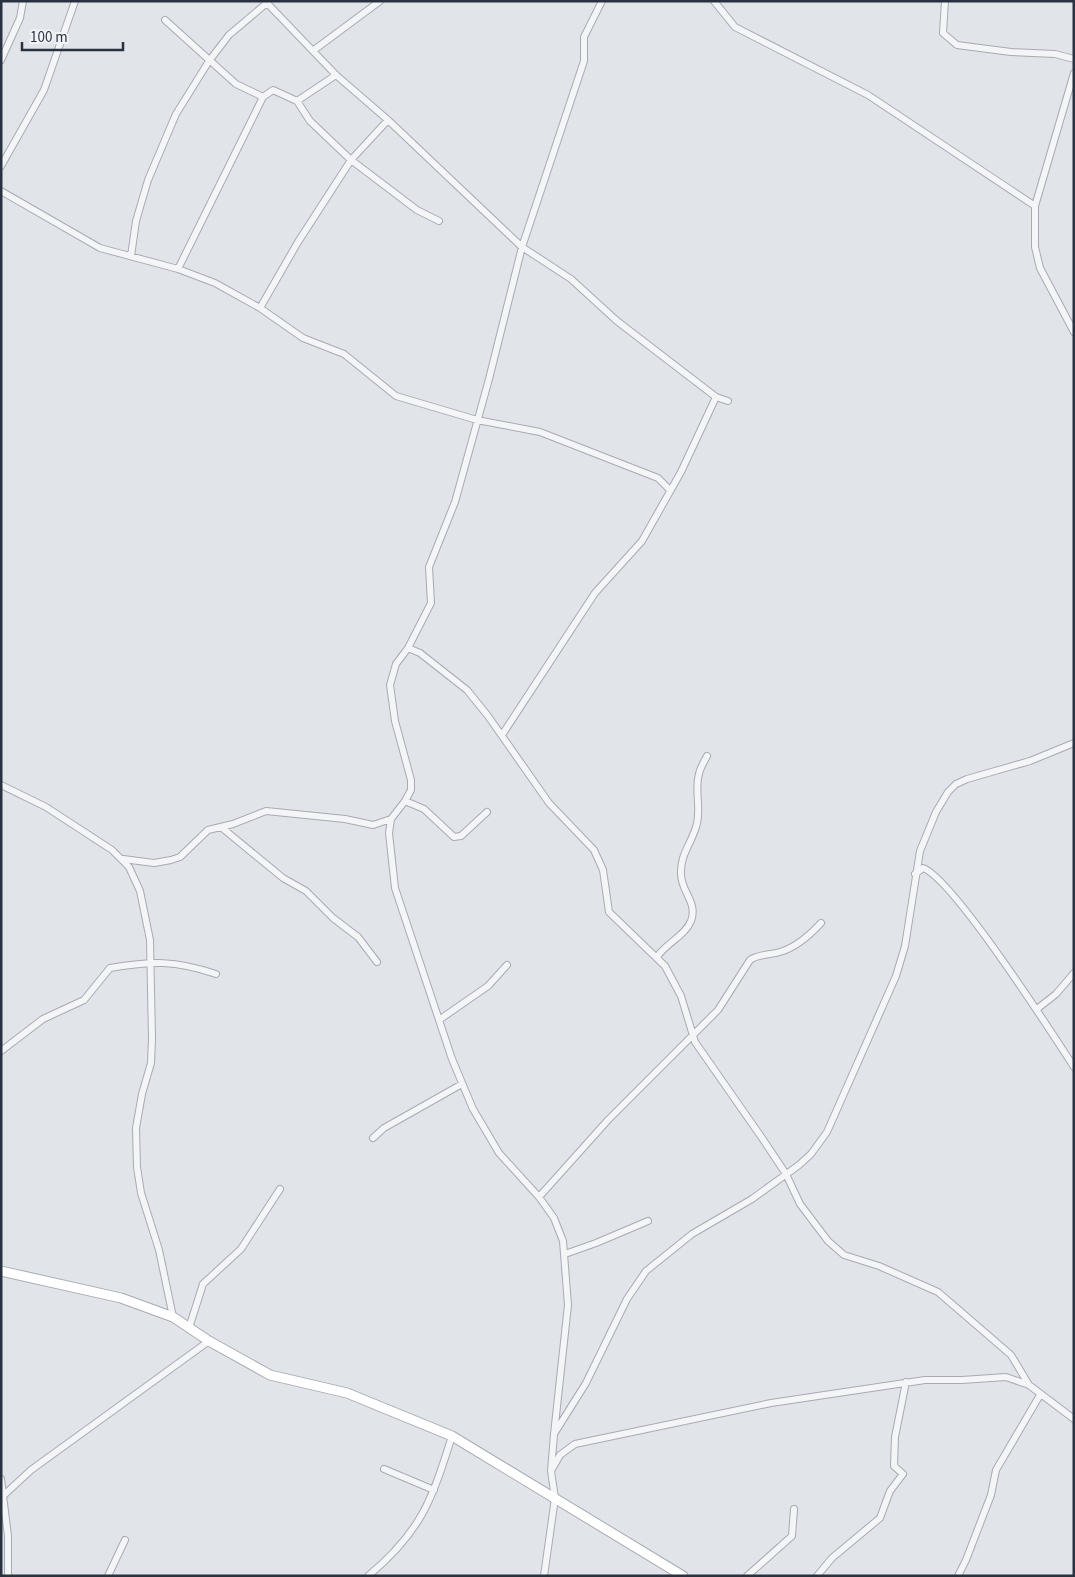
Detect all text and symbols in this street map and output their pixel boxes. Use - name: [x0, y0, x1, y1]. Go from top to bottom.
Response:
- scale bar: [22, 20, 124, 52]
- text: 100 m: [30, 27, 68, 48]

